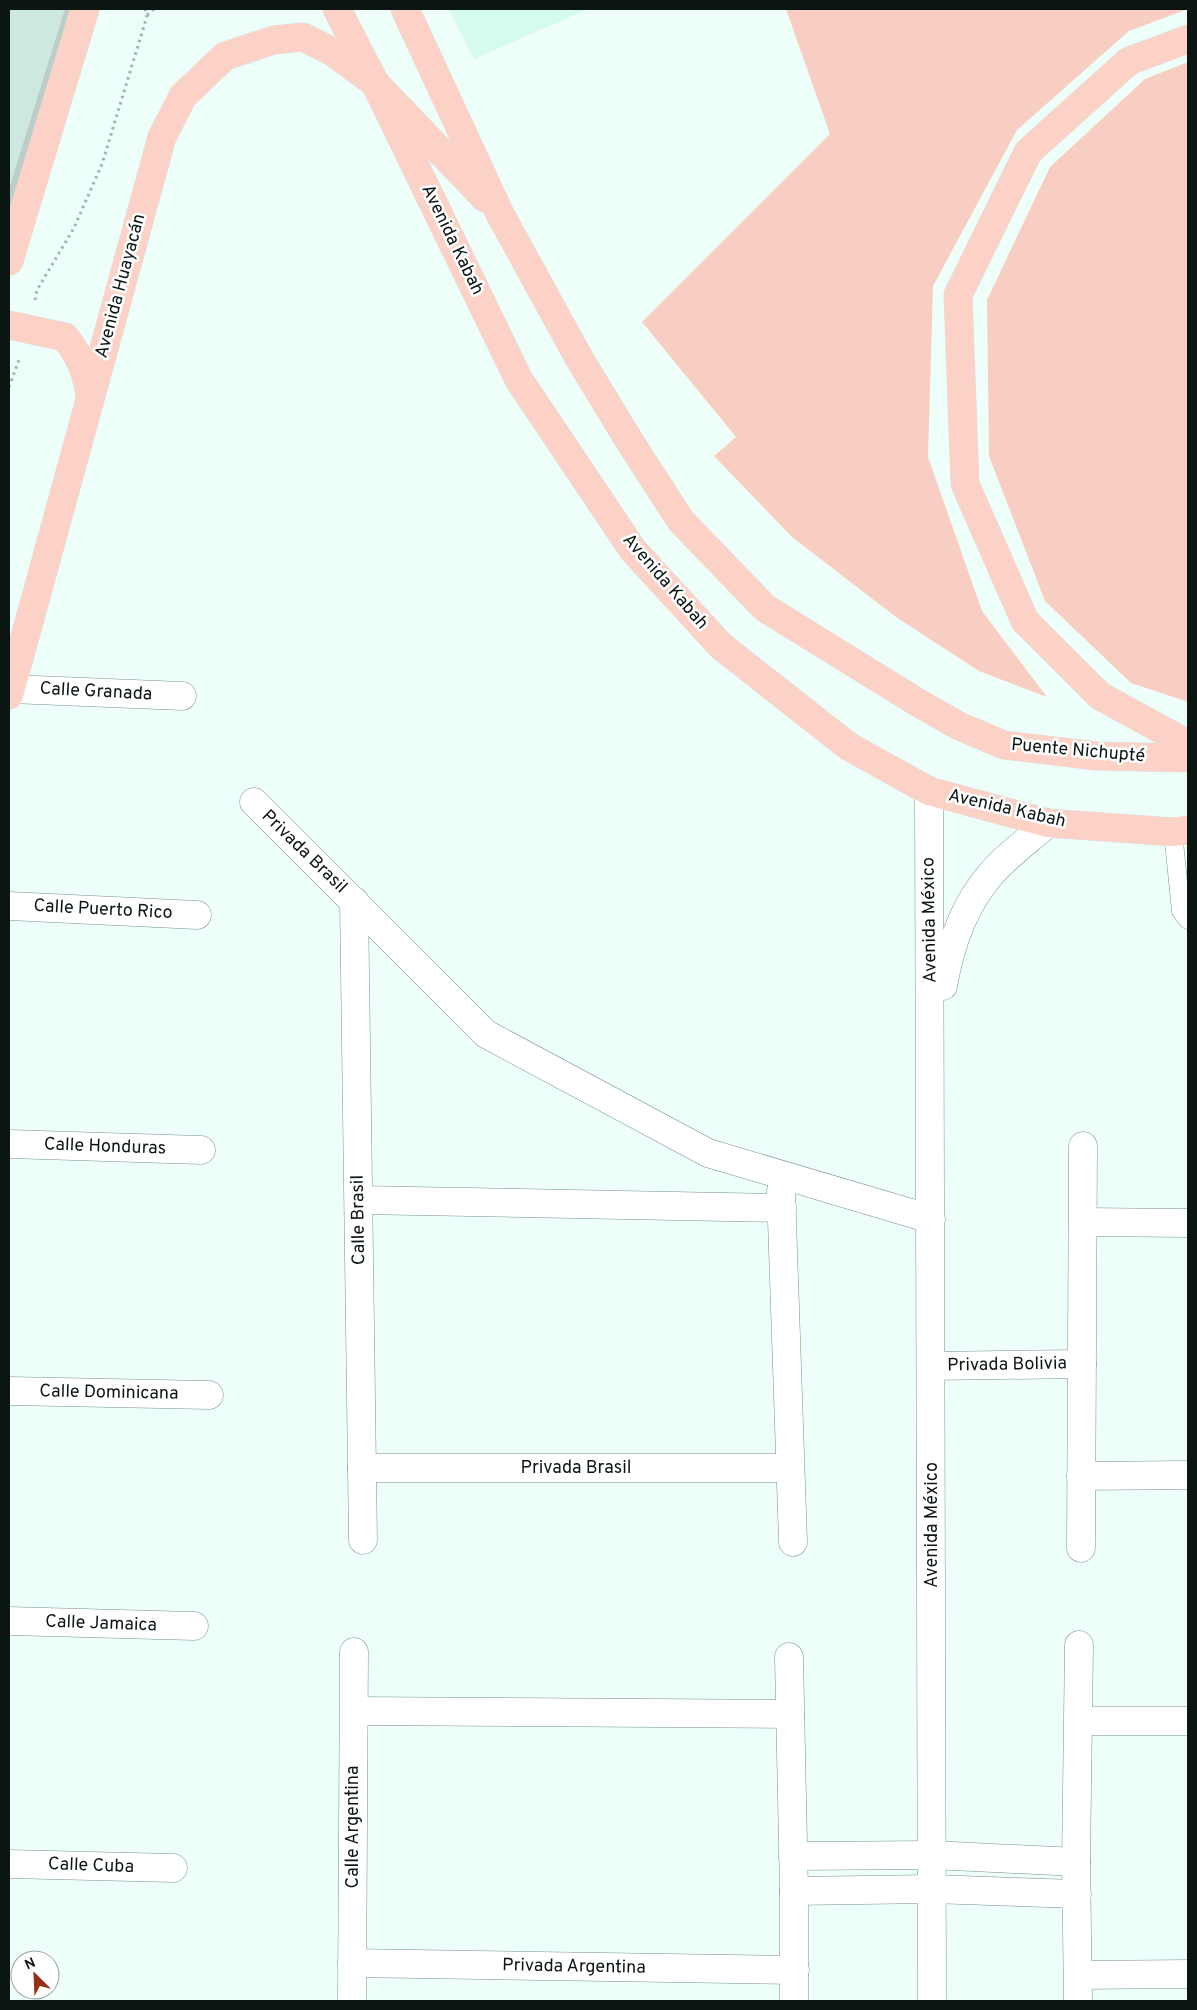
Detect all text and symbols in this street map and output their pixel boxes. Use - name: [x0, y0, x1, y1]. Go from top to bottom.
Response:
- street label: Avenida Kabah: [415, 181, 489, 299]
- street label: Avenida Huayacán: [91, 211, 151, 361]
- street label: Avenida Kabah: [617, 529, 713, 635]
- street label: Calle Granada: [39, 678, 153, 706]
- street label: Puente Nichupté: [1010, 734, 1146, 768]
- street label: Avenida Kabah: [946, 784, 1068, 834]
- street label: Privada Brasil: [256, 805, 352, 899]
- street label: Avenida México: [917, 857, 943, 983]
- street label: Calle Puerto Rico: [33, 895, 173, 925]
- street label: Calle Honduras: [43, 1133, 167, 1161]
- street label: Calle Brasil: [347, 1175, 371, 1265]
- street label: Privada Bolivia: [947, 1352, 1067, 1378]
- street label: Calle Dominicana: [39, 1380, 179, 1406]
- street label: Privada Brasil: [521, 1457, 631, 1480]
- street label: Avenida México: [921, 1462, 944, 1588]
- street label: Calle Jamaica: [45, 1611, 157, 1637]
- street label: Calle Argentina: [342, 1766, 365, 1889]
- street label: Calle Cuba: [48, 1853, 134, 1879]
- north arrow: [10, 1950, 60, 2000]
- street label: Privada Argentina: [502, 1954, 646, 1980]
- text: N: [22, 1955, 38, 1974]

